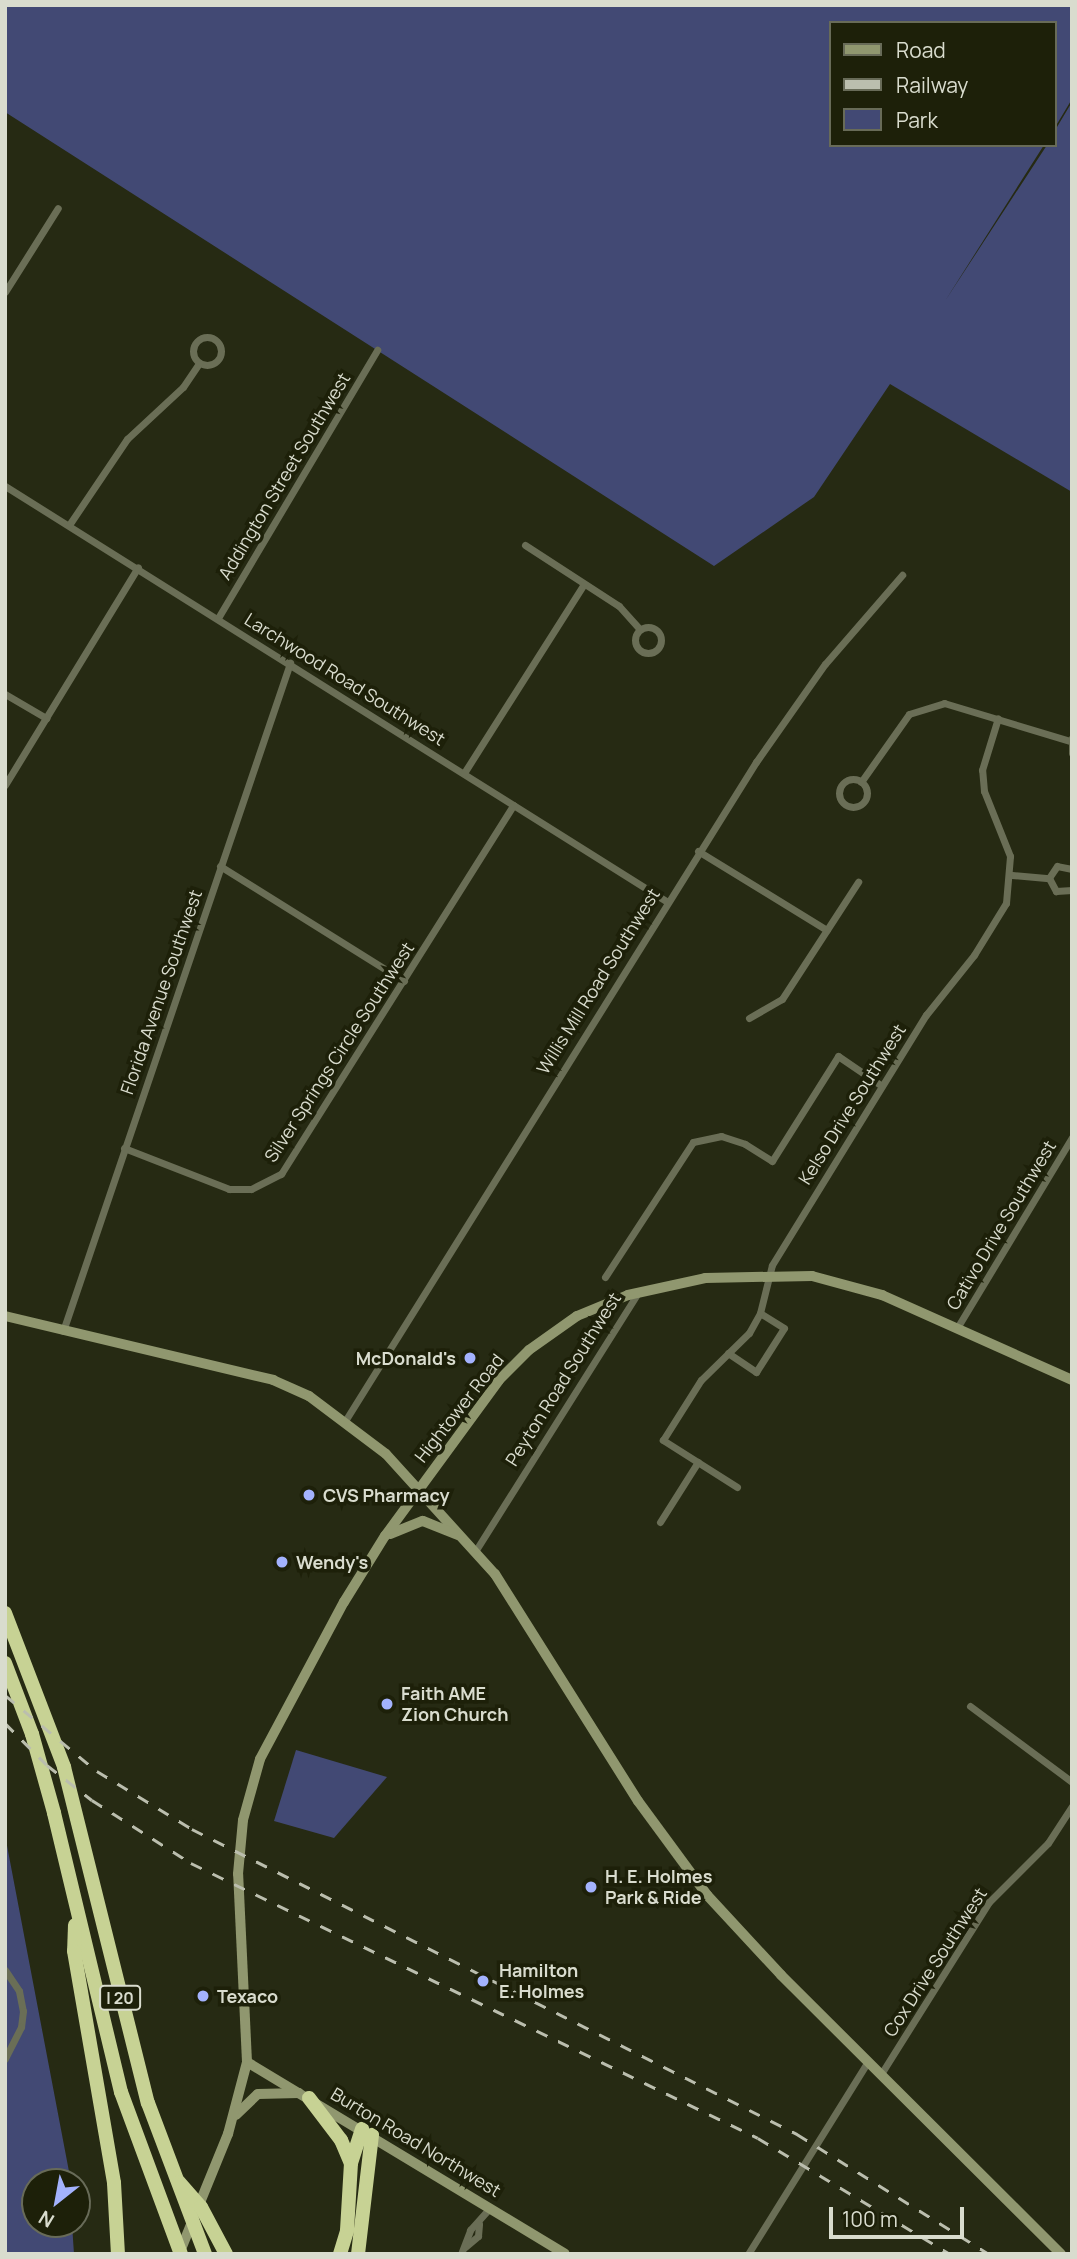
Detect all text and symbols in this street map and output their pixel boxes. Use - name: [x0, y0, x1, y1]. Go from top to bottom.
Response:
- legend: [828, 21, 1056, 147]
- text: Road: [896, 36, 946, 64]
- text: Railway: [896, 71, 968, 99]
- text: Park: [896, 106, 938, 134]
- street label: Addington Street Southwest: [214, 369, 354, 583]
- street label: Larchwood Road Southwest: [241, 608, 449, 750]
- street label: Willis Mill Road Southwest: [532, 884, 664, 1078]
- street label: Florida Avenue Southwest: [116, 887, 206, 1097]
- street label: Silver Springs Circle Southwest: [260, 938, 418, 1166]
- street label: Kelso Drive Southwest: [794, 1020, 910, 1188]
- street label: Cativo Drive Southwest: [942, 1136, 1060, 1314]
- street label: Peyton Road Southwest: [501, 1288, 625, 1470]
- place label: McDonald's: [356, 1347, 456, 1369]
- street label: Hightower Road: [410, 1349, 508, 1467]
- marker: McDonald's: [462, 1350, 478, 1366]
- place label: CVS Pharmacy: [323, 1484, 449, 1506]
- marker: CVS Pharmacy: [301, 1487, 317, 1503]
- place label: Wendy's: [296, 1551, 368, 1573]
- marker: Wendy's: [274, 1554, 290, 1570]
- place label: Faith AME Zion Church: [401, 1683, 508, 1726]
- marker: Faith AME Zion Church: [379, 1696, 395, 1712]
- place label: H. E. Holmes Park & Ride: [605, 1866, 712, 1909]
- marker: H. E. Holmes Park & Ride: [583, 1879, 599, 1895]
- street label: Cox Drive Southwest: [879, 1884, 991, 2040]
- place label: Hamilton E. Holmes: [499, 1960, 584, 2002]
- marker: Hamilton E. Holmes: [473, 1971, 493, 1991]
- place label: Texaco: [217, 1985, 278, 2007]
- road number: I 20: [99, 1986, 141, 2010]
- marker: Texaco: [195, 1988, 211, 2004]
- street label: Burton Road Northwest: [327, 2083, 505, 2201]
- north arrow: [21, 2168, 91, 2238]
- scale bar: [832, 2192, 967, 2236]
- text: N: [34, 2205, 59, 2234]
- text: 100 m: [842, 2205, 898, 2233]

